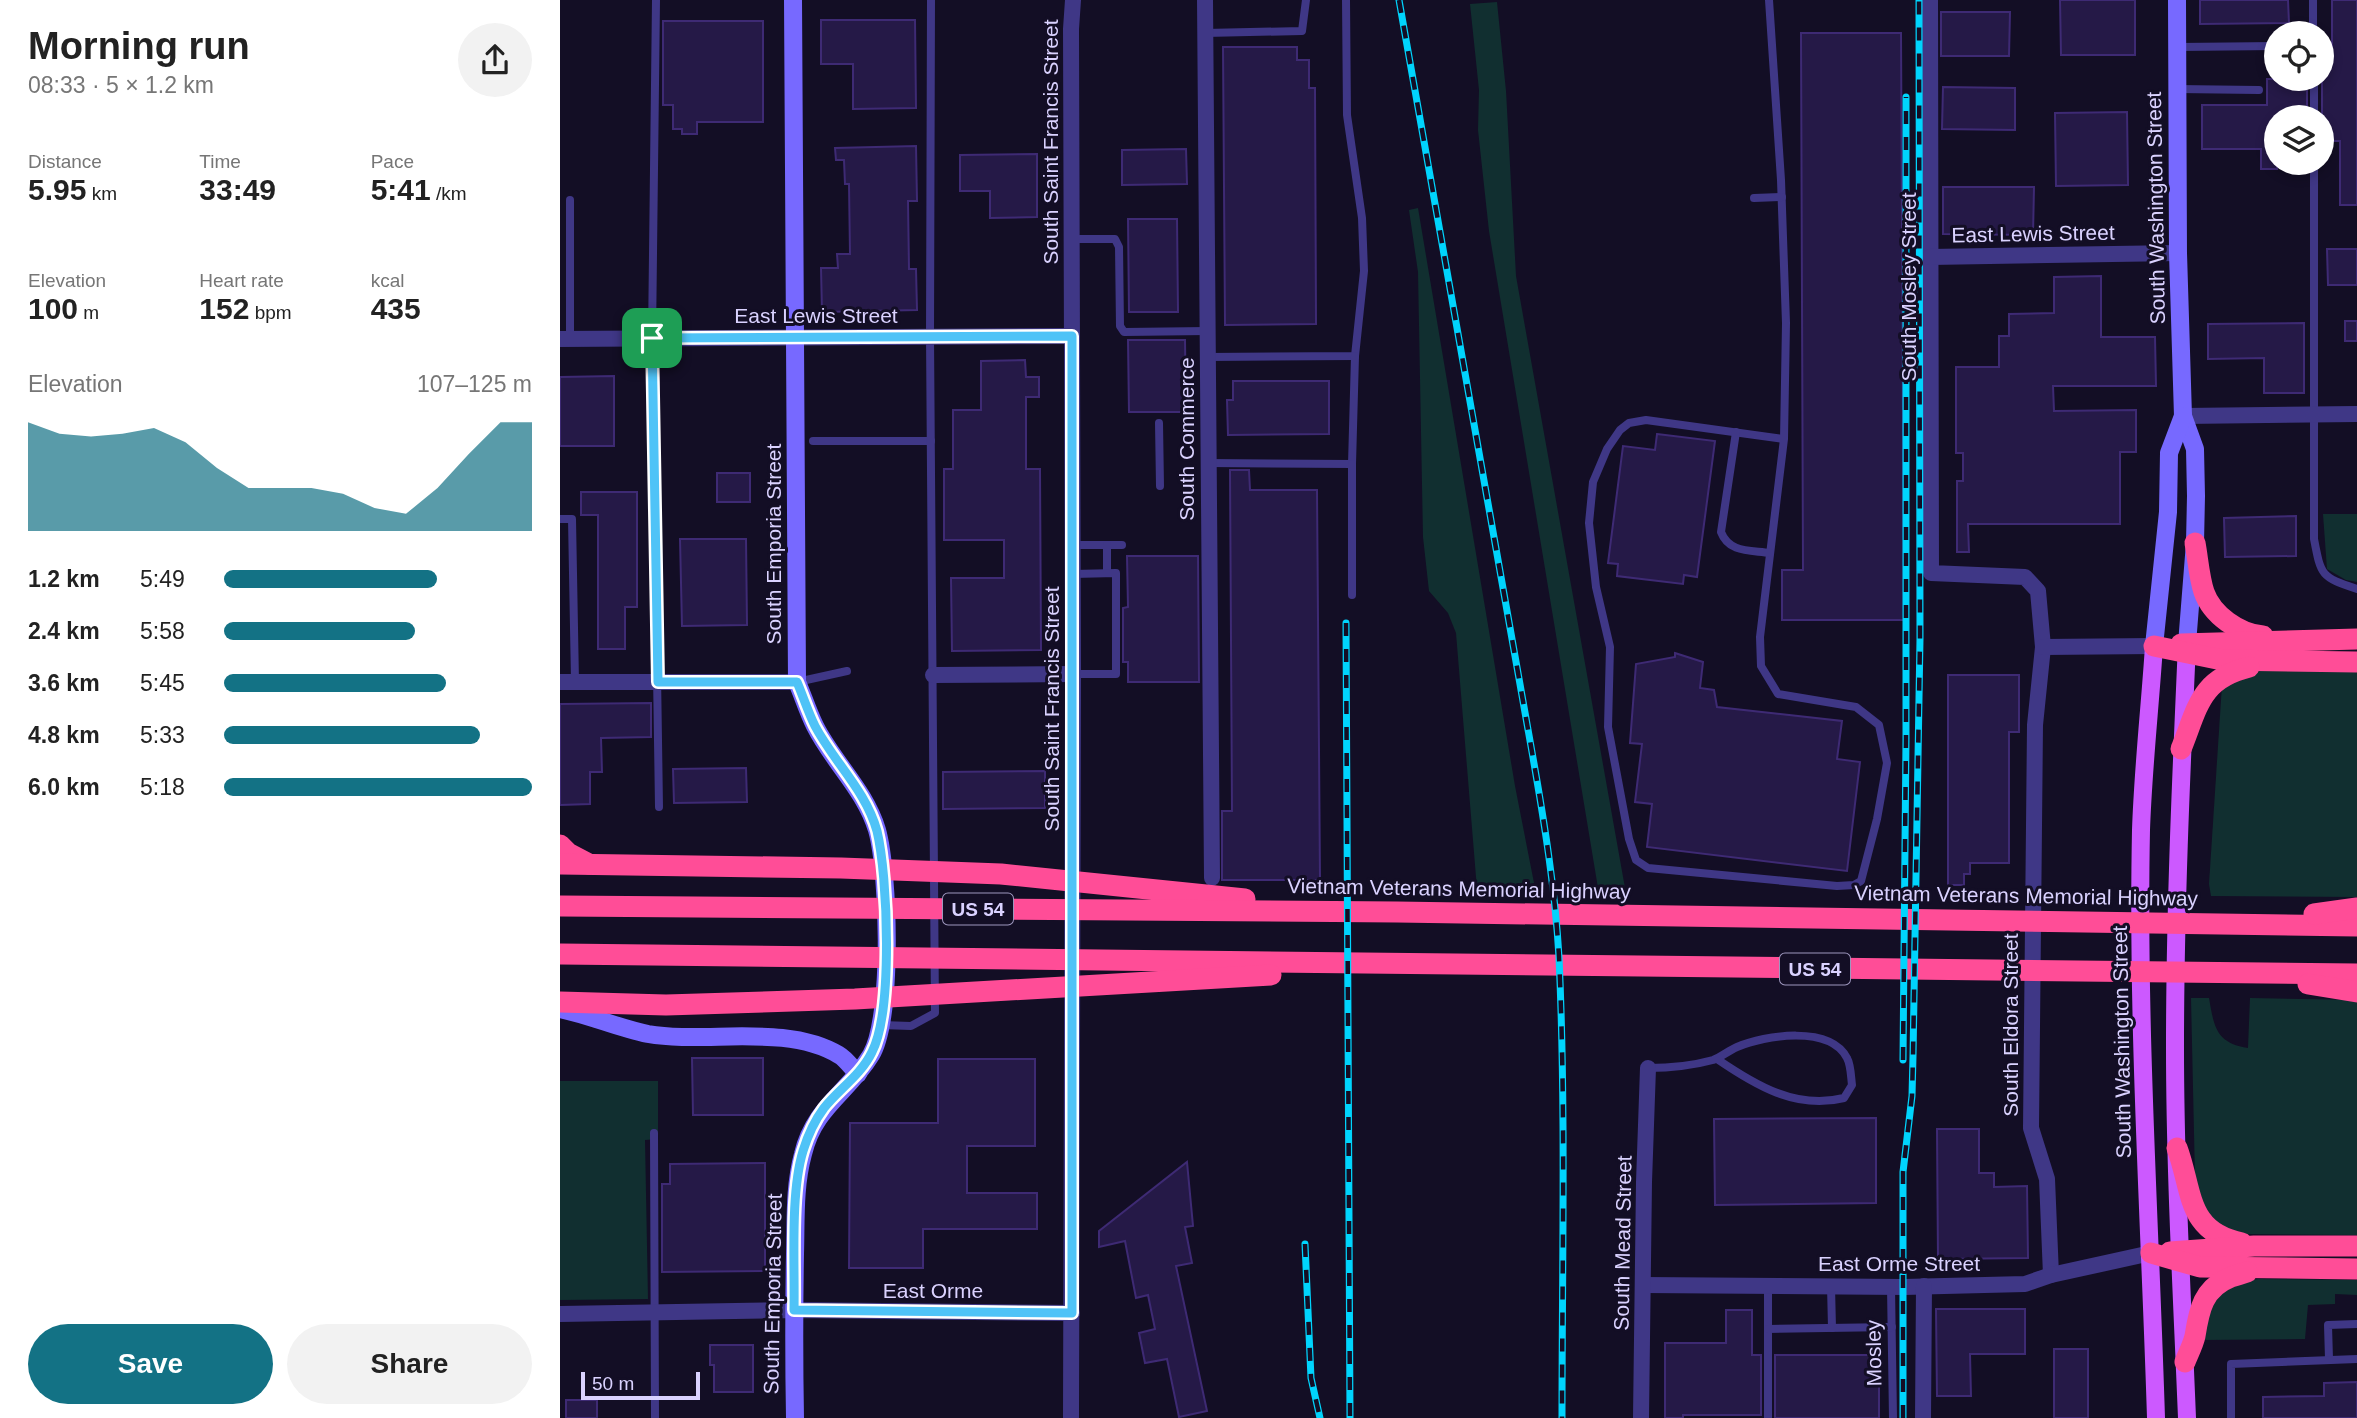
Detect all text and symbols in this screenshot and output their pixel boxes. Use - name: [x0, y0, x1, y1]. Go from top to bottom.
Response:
- street label: South Saint Francis Street: [1039, 19, 1062, 265]
- map controls: [2264, 21, 2334, 175]
- button: locate: [2264, 21, 2334, 91]
- button: share: [458, 23, 532, 97]
- text: Morning run: [28, 25, 250, 67]
- text: 08:33 · 5 × 1.2 km: [28, 72, 214, 98]
- street label: South Washington Street: [2142, 91, 2169, 325]
- button: layers: [2264, 105, 2334, 175]
- text: Distance: [28, 151, 102, 172]
- text: Time: [199, 151, 241, 172]
- text: Pace: [371, 151, 414, 172]
- text: 5.95: [28, 173, 86, 206]
- text: 33:49: [199, 173, 276, 206]
- text: 5:41: [371, 173, 431, 206]
- text: km: [86, 183, 117, 204]
- text: /km: [431, 183, 467, 204]
- street label: South Mosley Street: [1897, 192, 1920, 382]
- street label: East Lewis Street: [1951, 221, 2115, 246]
- text: Elevation: [28, 270, 106, 291]
- text: Heart rate: [199, 270, 284, 291]
- text: kcal: [371, 270, 404, 291]
- text: 100: [28, 292, 78, 325]
- text: 152: [199, 292, 249, 325]
- text: 435: [371, 292, 421, 325]
- text: m: [78, 302, 99, 323]
- text: bpm: [249, 302, 292, 323]
- street label: East Lewis Street: [734, 304, 898, 327]
- pin: [622, 308, 682, 368]
- icon: arrive: [633, 319, 671, 357]
- street label: South Commerce: [1175, 357, 1198, 521]
- text: Elevation: [28, 371, 123, 397]
- text: 107–125 m: [417, 371, 532, 397]
- street label: South Emporia Street: [762, 443, 785, 644]
- text: 1.2 km: [28, 566, 100, 592]
- text: 5:49: [140, 566, 185, 592]
- street label: South Saint Francis Street: [1040, 586, 1063, 832]
- text: 2.4 km: [28, 618, 100, 644]
- text: 5:58: [140, 618, 185, 644]
- text: 3.6 km: [28, 670, 100, 696]
- text: 5:45: [140, 670, 185, 696]
- text: 4.8 km: [28, 722, 100, 748]
- text: 5:33: [140, 722, 185, 748]
- text: 6.0 km: [28, 774, 100, 800]
- text: 5:18: [140, 774, 185, 800]
- street label: Vietnam Veterans Memorial Highway: [1287, 874, 1632, 903]
- street label: Vietnam Veterans Memorial Highway: [1854, 881, 2199, 910]
- road number: US 54: [943, 894, 1013, 925]
- street label: South Washington Street: [2108, 925, 2135, 1159]
- street label: South Eldora Street: [1999, 933, 2022, 1117]
- road number: US 54: [1780, 953, 1850, 984]
- street label: South Mead Street: [1609, 1155, 1636, 1331]
- street label: South Emporia Street: [759, 1193, 786, 1395]
- street label: East Orme Street: [1818, 1252, 1980, 1275]
- street label: East Orme: [883, 1279, 983, 1302]
- street label: Mosley: [1861, 1319, 1886, 1386]
- button: Save: [28, 1324, 273, 1404]
- button: Share: [287, 1324, 532, 1404]
- scale bar: [581, 1369, 700, 1401]
- text: 50 m: [592, 1373, 634, 1394]

